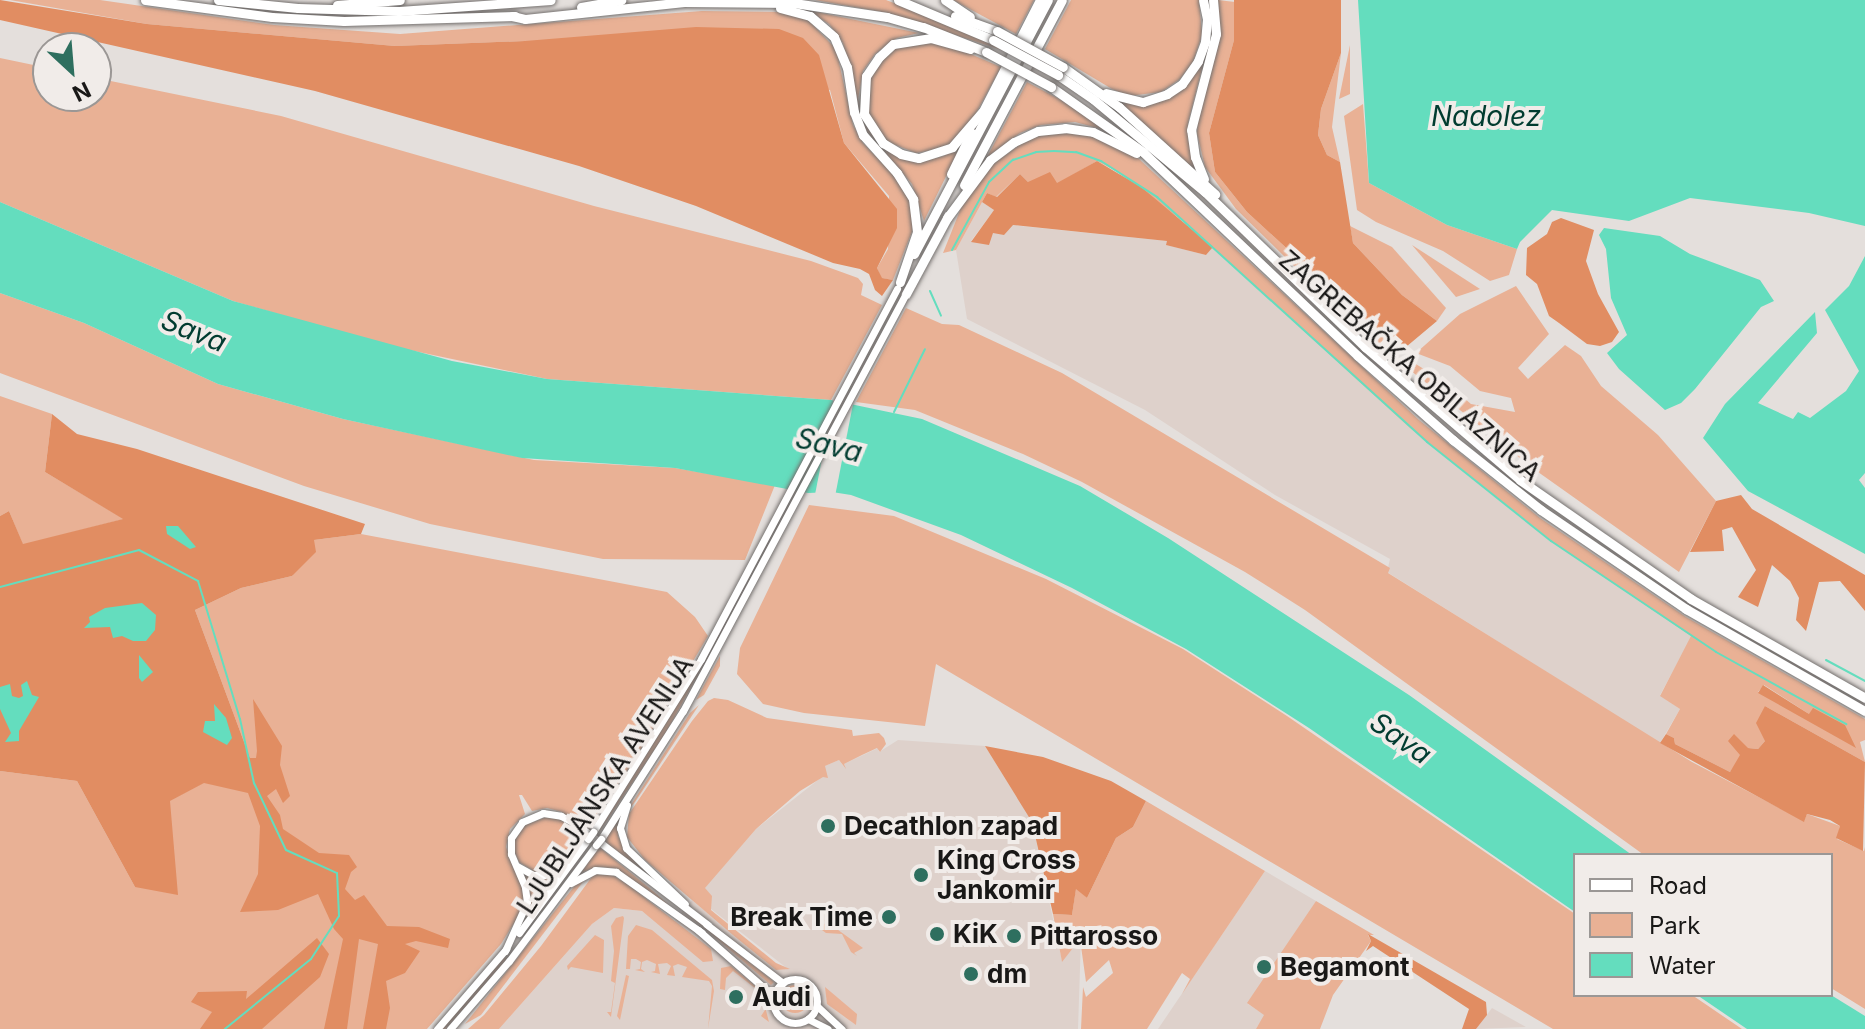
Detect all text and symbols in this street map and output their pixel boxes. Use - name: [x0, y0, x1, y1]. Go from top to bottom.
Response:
- north arrow: [32, 32, 112, 112]
- text: N: [68, 76, 95, 107]
- water label: Nadolez: [1431, 99, 1541, 133]
- street label: ZAGREBAČKA OBILAZNICA: [1273, 244, 1547, 488]
- water label: Sava: [157, 303, 231, 359]
- water label: Sava: [792, 421, 866, 469]
- street label: LJUBLJANSKA AVENIJA: [510, 651, 700, 919]
- water label: Sava: [1364, 705, 1438, 771]
- place label: Decathlon zapad: [844, 810, 1058, 842]
- marker: Decathlon zapad: [819, 817, 837, 835]
- place label: King Cross Jankomir: [937, 844, 1076, 906]
- legend: [1573, 853, 1833, 997]
- marker: King Cross Jankomir: [912, 866, 930, 884]
- text: Road: [1649, 871, 1707, 900]
- place label: Break Time: [730, 901, 873, 933]
- marker: Break Time: [880, 908, 898, 926]
- text: Park: [1649, 911, 1700, 940]
- place label: KiK: [953, 918, 998, 950]
- place label: Pittarosso: [1030, 920, 1158, 952]
- marker: KiK: [928, 925, 946, 943]
- marker: Pittarosso: [1005, 927, 1023, 945]
- place label: Begamont: [1280, 951, 1410, 983]
- text: Water: [1649, 951, 1716, 980]
- place label: dm: [987, 958, 1027, 990]
- marker: Begamont: [1255, 958, 1273, 976]
- marker: dm: [962, 965, 980, 983]
- place label: Audi: [752, 981, 811, 1013]
- marker: Audi: [727, 988, 745, 1006]

